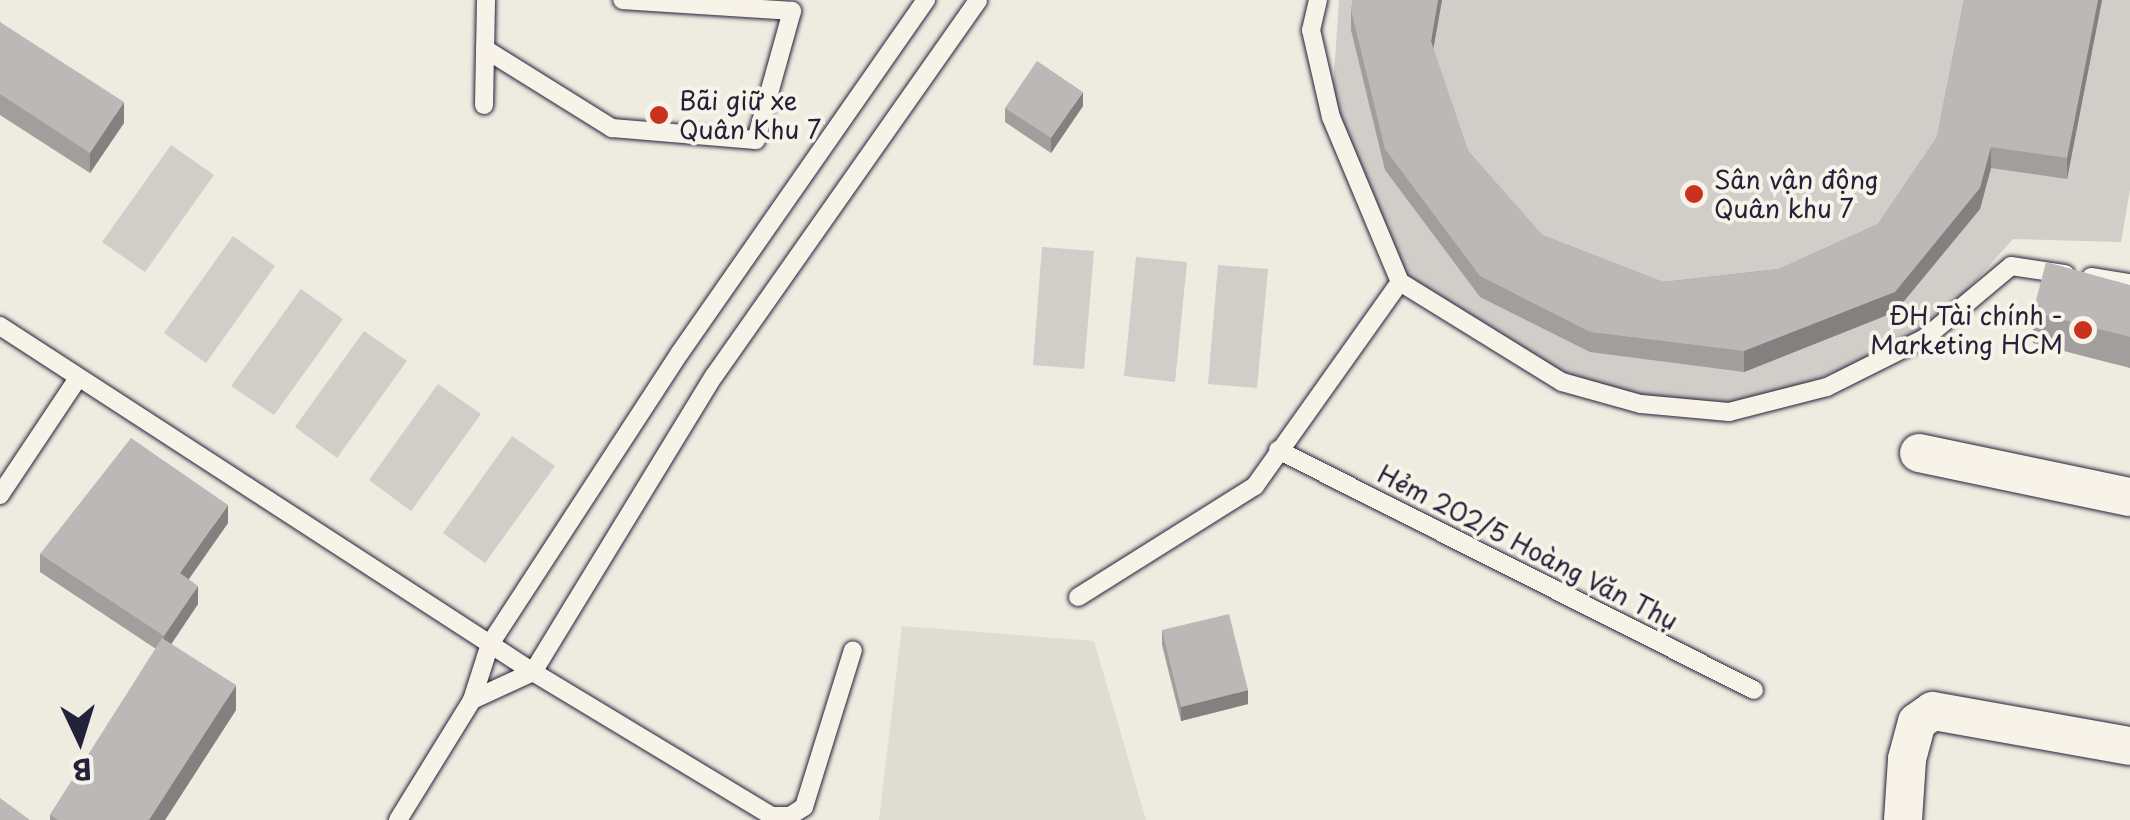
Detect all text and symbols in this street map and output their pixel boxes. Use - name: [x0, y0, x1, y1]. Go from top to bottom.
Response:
- place label: Bãi giữ xe Quân Khu 7: [679, 86, 821, 145]
- marker: Bãi giữ xe Quân Khu 7: [648, 104, 670, 126]
- place label: Sân vận động Quân khu 7: [1714, 165, 1875, 224]
- marker: Sân vận động Quân khu 7: [1683, 183, 1705, 205]
- place label: ĐH Tài chính - Marketing HCM: [1870, 301, 2063, 360]
- marker: ĐH Tài chính - Marketing HCM: [2072, 319, 2094, 341]
- street label: Hẻm 202/5 Hoàng Văn Thụ: [1372, 457, 1684, 637]
- north arrow: [30, 690, 130, 790]
- text: B: [71, 748, 93, 793]

